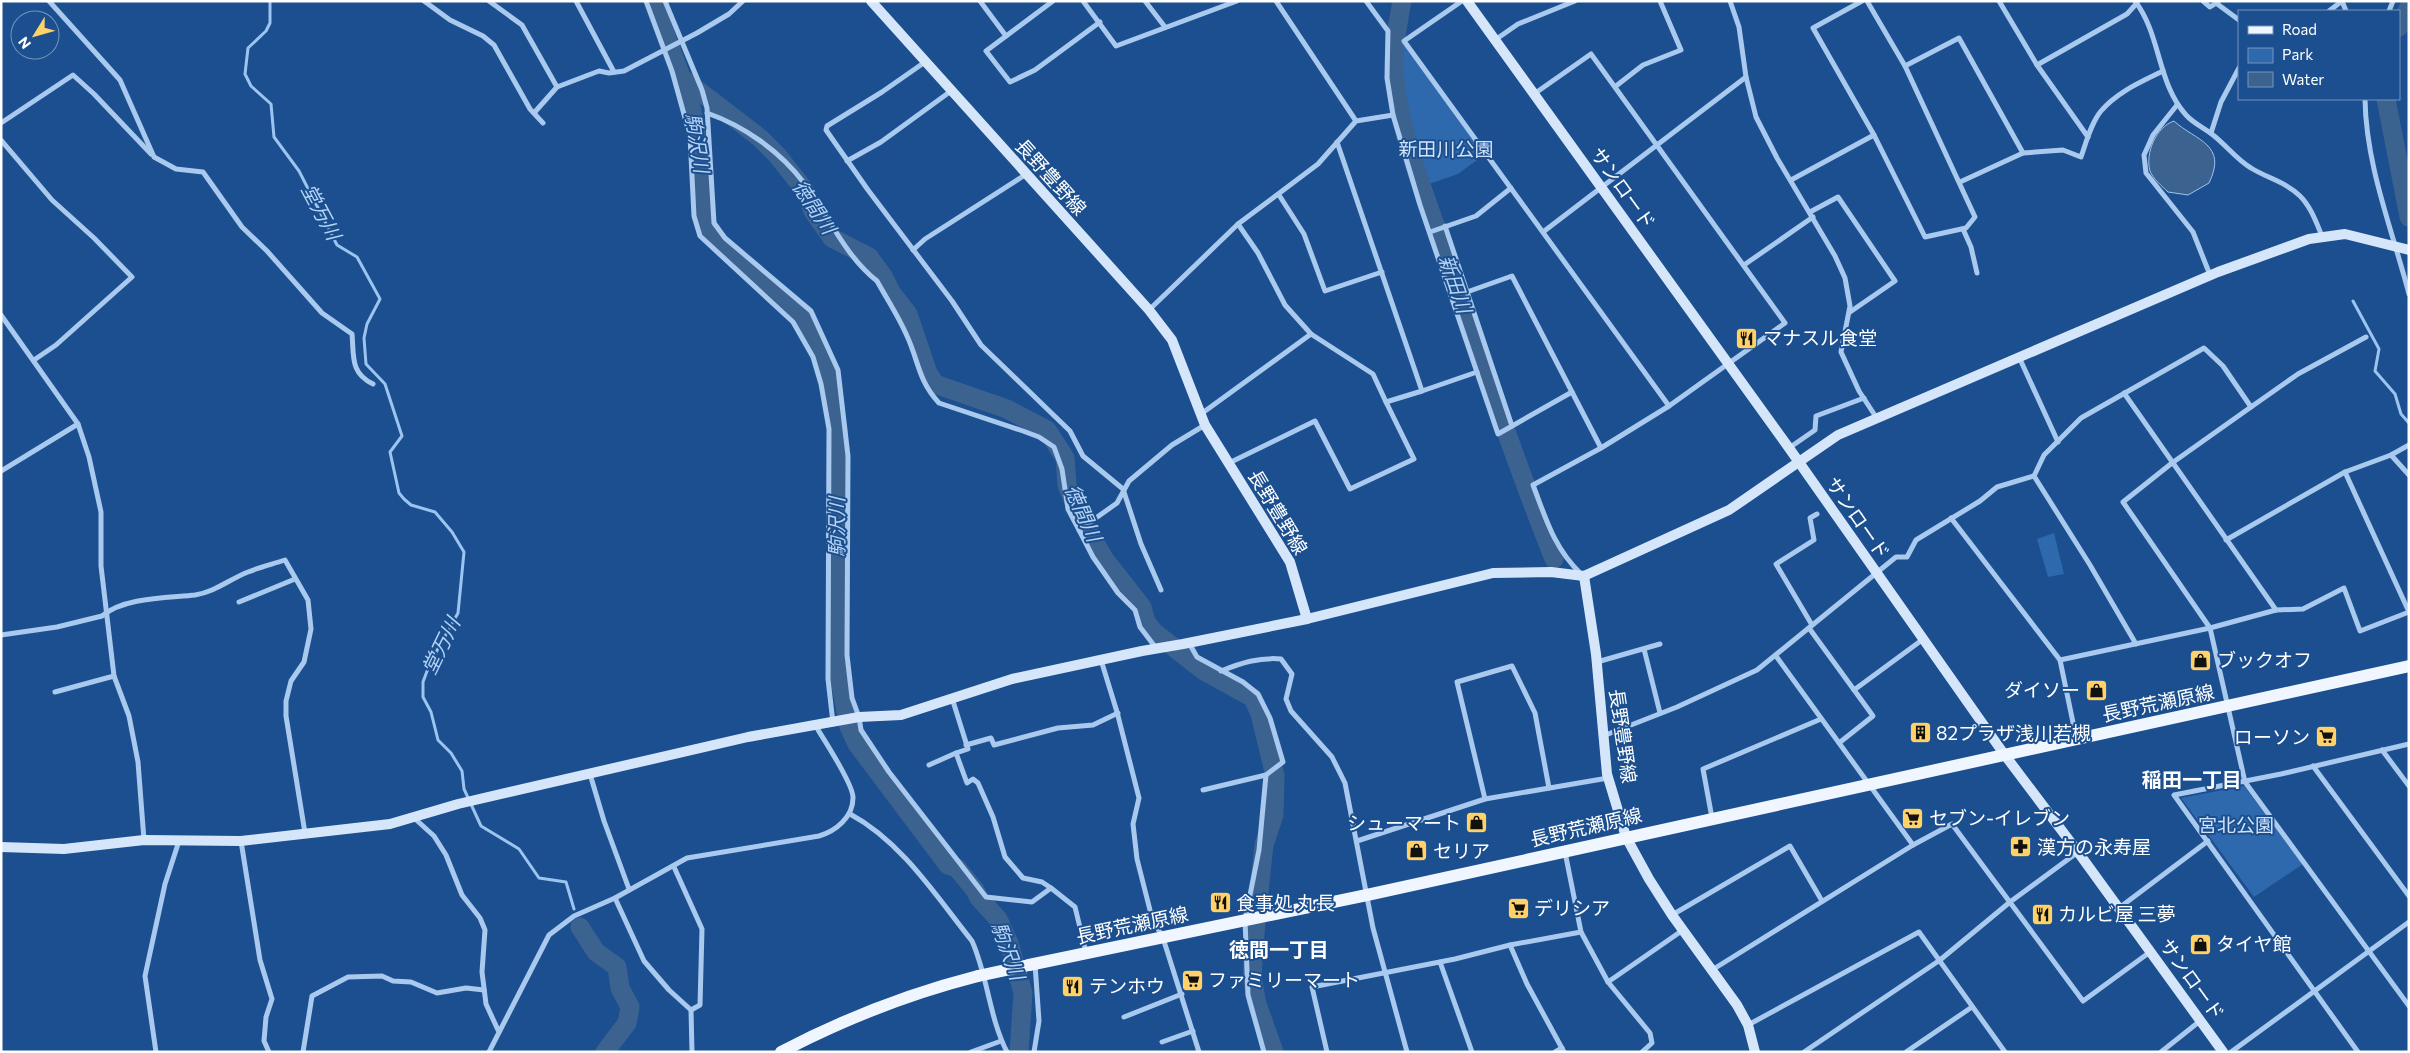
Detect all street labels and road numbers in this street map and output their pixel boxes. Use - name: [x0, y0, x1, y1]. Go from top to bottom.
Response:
- street label: 長野豊野線: [1011, 134, 1092, 220]
- street label: サンロード: [1586, 143, 1661, 233]
- street label: 長野豊野線: [1244, 465, 1313, 558]
- street label: サンロード: [1822, 472, 1895, 563]
- street label: 長野荒瀬原線: [2100, 679, 2216, 726]
- street label: 長野豊野線: [1605, 687, 1641, 785]
- street label: 長野荒瀬原線: [1528, 802, 1644, 851]
- street label: 長野荒瀬原線: [1074, 901, 1190, 948]
- street label: サンロード: [2155, 934, 2230, 1024]

